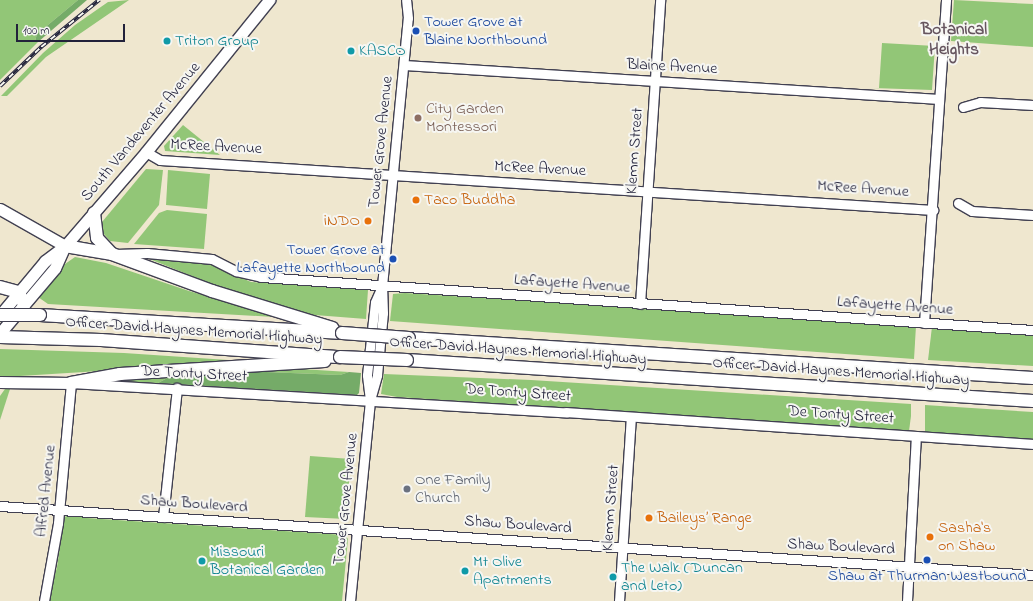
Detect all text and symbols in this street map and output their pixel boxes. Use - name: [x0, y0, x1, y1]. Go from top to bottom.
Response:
- place label: Tower Grove at Blaine Northbound: [424, 12, 547, 50]
- scale bar: [18, 16, 127, 42]
- district label: Botanical Heights: [921, 20, 987, 60]
- text: 100 m: [23, 22, 50, 40]
- marker: Tower Grove at Blaine Northbound: [411, 26, 421, 36]
- place label: Triton Group: [175, 31, 259, 51]
- marker: Triton Group: [162, 36, 172, 46]
- place label: KASCO: [359, 41, 406, 61]
- marker: KASCO: [346, 46, 356, 56]
- street label: Blaine Avenue: [626, 55, 718, 79]
- street label: South Vandeventer Avenue: [77, 58, 205, 206]
- street label: Tower Grove Avenue: [365, 75, 397, 209]
- place label: City Garden Montessori: [426, 99, 504, 137]
- street label: Klemm Street: [622, 107, 648, 195]
- marker: City Garden Montessori: [413, 113, 423, 123]
- street label: McRee Avenue: [170, 135, 262, 159]
- street label: McRee Avenue: [494, 157, 586, 181]
- street label: McRee Avenue: [817, 176, 909, 202]
- place label: Taco Buddha: [424, 190, 515, 210]
- marker: Taco Buddha: [411, 195, 421, 205]
- place label: iNDO: [324, 211, 360, 231]
- marker: iNDO: [363, 216, 373, 226]
- place label: Tower Grove at Lafayette Northbound: [237, 240, 385, 278]
- marker: Tower Grove at Lafayette Northbound: [388, 254, 398, 264]
- street label: Lafayette Avenue: [513, 270, 631, 298]
- street label: Lafayette Avenue: [836, 292, 954, 320]
- street label: Officer David Haynes Memorial Highway: [65, 312, 323, 350]
- street label: Officer David Haynes Memorial Highway: [389, 332, 647, 370]
- street label: Officer David Haynes Memorial Highway: [712, 353, 970, 391]
- street label: De Tonty Street: [140, 362, 248, 386]
- street label: De Tonty Street: [464, 380, 572, 406]
- street label: De Tonty Street: [787, 402, 895, 428]
- street label: Tower Grove Avenue: [330, 432, 362, 566]
- street label: Alfred Avenue: [32, 444, 60, 538]
- street label: Klemm Street: [598, 464, 624, 552]
- place label: One Family Church: [415, 470, 490, 508]
- marker: One Family Church: [402, 484, 412, 494]
- street label: Shaw Boulevard: [140, 491, 248, 517]
- place label: Baileys’ Range: [657, 508, 752, 528]
- street label: Shaw Boulevard: [464, 512, 572, 538]
- marker: Baileys’ Range: [644, 513, 654, 523]
- place label: Sasha's on Shaw: [938, 518, 995, 556]
- marker: Sasha's on Shaw: [925, 532, 935, 542]
- street label: Shaw Boulevard: [787, 535, 895, 559]
- place label: Missouri Botanical Garden: [210, 542, 324, 580]
- place label: Mt Olive Apartments: [473, 552, 552, 590]
- marker: Shaw at Thurman Westbound: [922, 555, 932, 565]
- marker: Missouri Botanical Garden: [197, 556, 207, 566]
- place label: The Walk (Duncan and Leto): [621, 558, 743, 596]
- marker: Mt Olive Apartments: [460, 566, 470, 576]
- place label: Shaw at Thurman Westbound: [828, 566, 1026, 586]
- marker: The Walk (Duncan and Leto): [608, 572, 618, 582]

